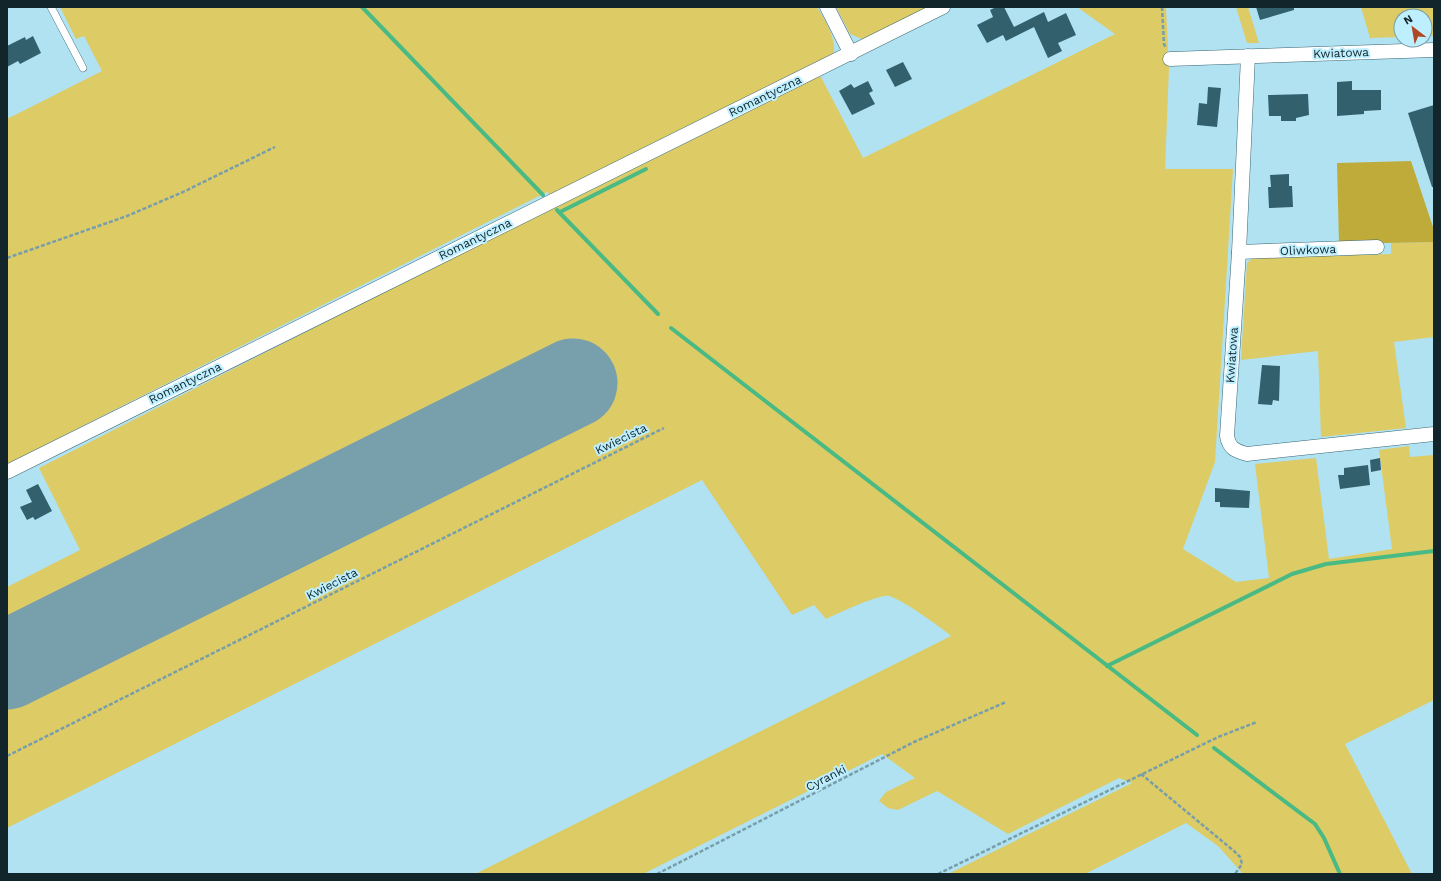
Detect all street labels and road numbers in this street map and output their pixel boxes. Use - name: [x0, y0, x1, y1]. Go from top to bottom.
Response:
- street label: Kwiatowa: [1313, 45, 1369, 61]
- street label: Romantyczna: [726, 72, 804, 120]
- street label: Romantyczna: [436, 215, 514, 263]
- street label: Oliwkowa: [1280, 242, 1337, 258]
- street label: Kwiatowa: [1223, 326, 1241, 383]
- street label: Romantyczna: [146, 359, 224, 407]
- street label: Kwiecista: [593, 420, 649, 457]
- street label: Kwiecista: [304, 565, 360, 603]
- street label: Cyranki: [803, 762, 849, 794]

